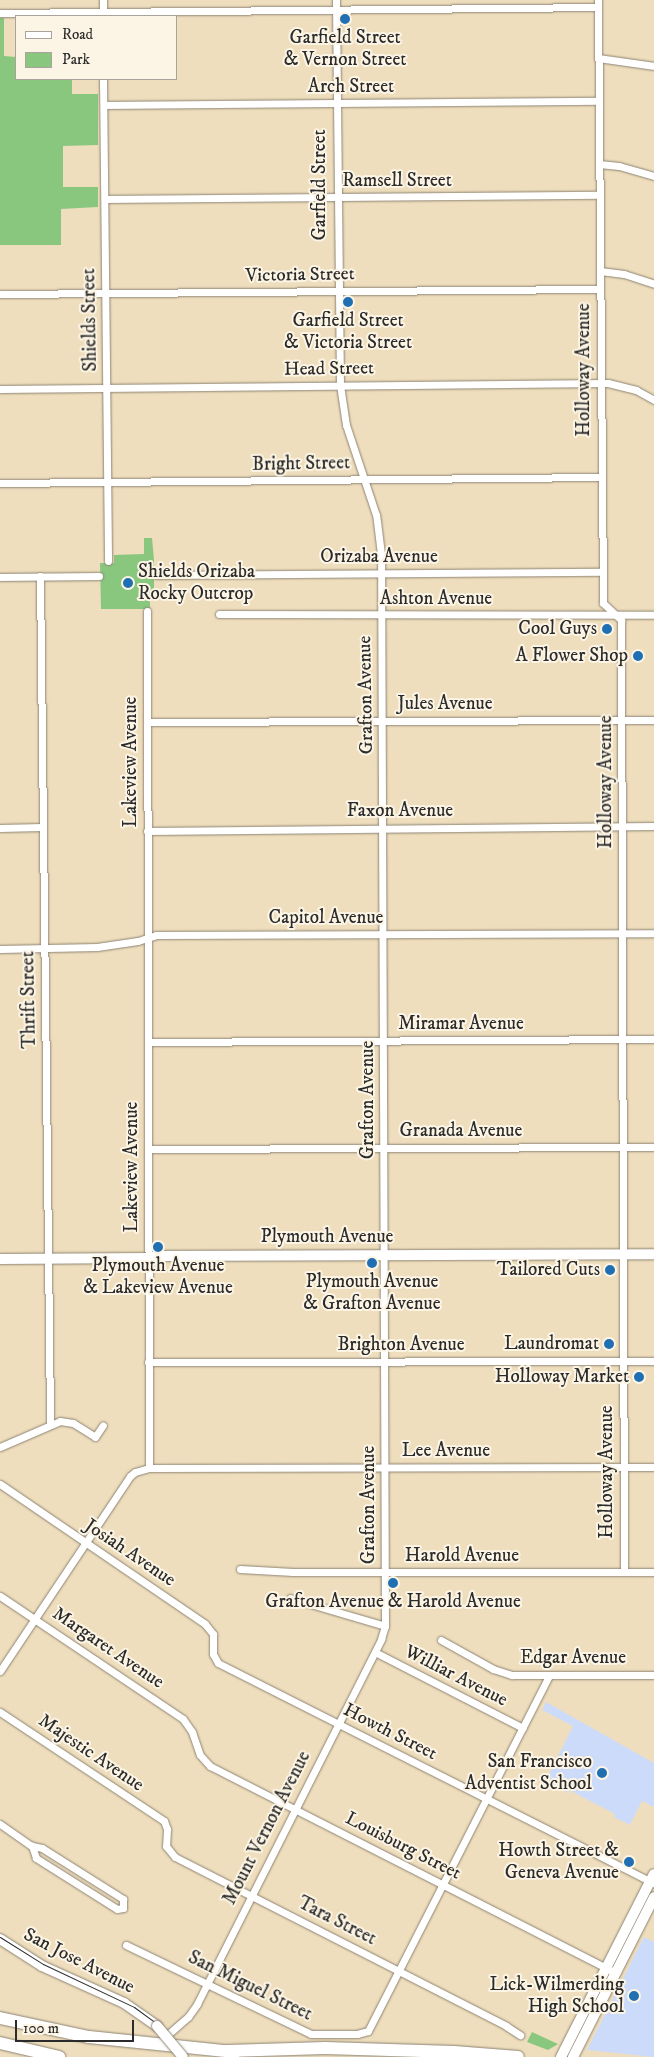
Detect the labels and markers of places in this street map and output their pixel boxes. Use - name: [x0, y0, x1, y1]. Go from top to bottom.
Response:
- marker: Garfield Street & Vernon Street: [339, 13, 351, 25]
- place label: Garfield Street & Vernon Street: [284, 27, 406, 71]
- marker: Garfield Street & Victoria Street: [342, 296, 354, 308]
- place label: Garfield Street & Victoria Street: [284, 310, 412, 354]
- place label: Shields Orizaba Rocky Outcrop: [138, 561, 255, 605]
- marker: Shields Orizaba Rocky Outcrop: [122, 577, 134, 589]
- place label: Cool Guys: [518, 618, 597, 640]
- marker: Cool Guys: [601, 623, 613, 635]
- place label: A Flower Shop: [516, 645, 628, 667]
- marker: A Flower Shop: [632, 650, 644, 662]
- marker: Plymouth Avenue & Lakeview Avenue: [152, 1241, 164, 1253]
- place label: Plymouth Avenue & Lakeview Avenue: [83, 1255, 233, 1299]
- marker: Plymouth Avenue & Grafton Avenue: [366, 1257, 378, 1269]
- place label: Tailored Cuts: [497, 1259, 600, 1281]
- marker: Tailored Cuts: [604, 1264, 616, 1276]
- place label: Plymouth Avenue & Grafton Avenue: [303, 1271, 441, 1315]
- place label: Laundromat: [504, 1333, 599, 1355]
- marker: Laundromat: [603, 1338, 615, 1350]
- place label: Holloway Market: [495, 1366, 629, 1388]
- marker: Holloway Market: [633, 1371, 645, 1383]
- marker: Grafton Avenue & Harold Avenue: [387, 1577, 399, 1589]
- place label: Grafton Avenue & Harold Avenue: [265, 1591, 521, 1613]
- place label: San Francisco Adventist School: [465, 1751, 592, 1795]
- marker: San Francisco Adventist School: [596, 1767, 608, 1779]
- place label: Howth Street & Geneva Avenue: [498, 1840, 619, 1884]
- marker: Howth Street & Geneva Avenue: [623, 1856, 635, 1868]
- place label: Lick-Wilmerding High School: [489, 1974, 624, 2018]
- marker: Lick-Wilmerding High School: [628, 1990, 640, 2002]

